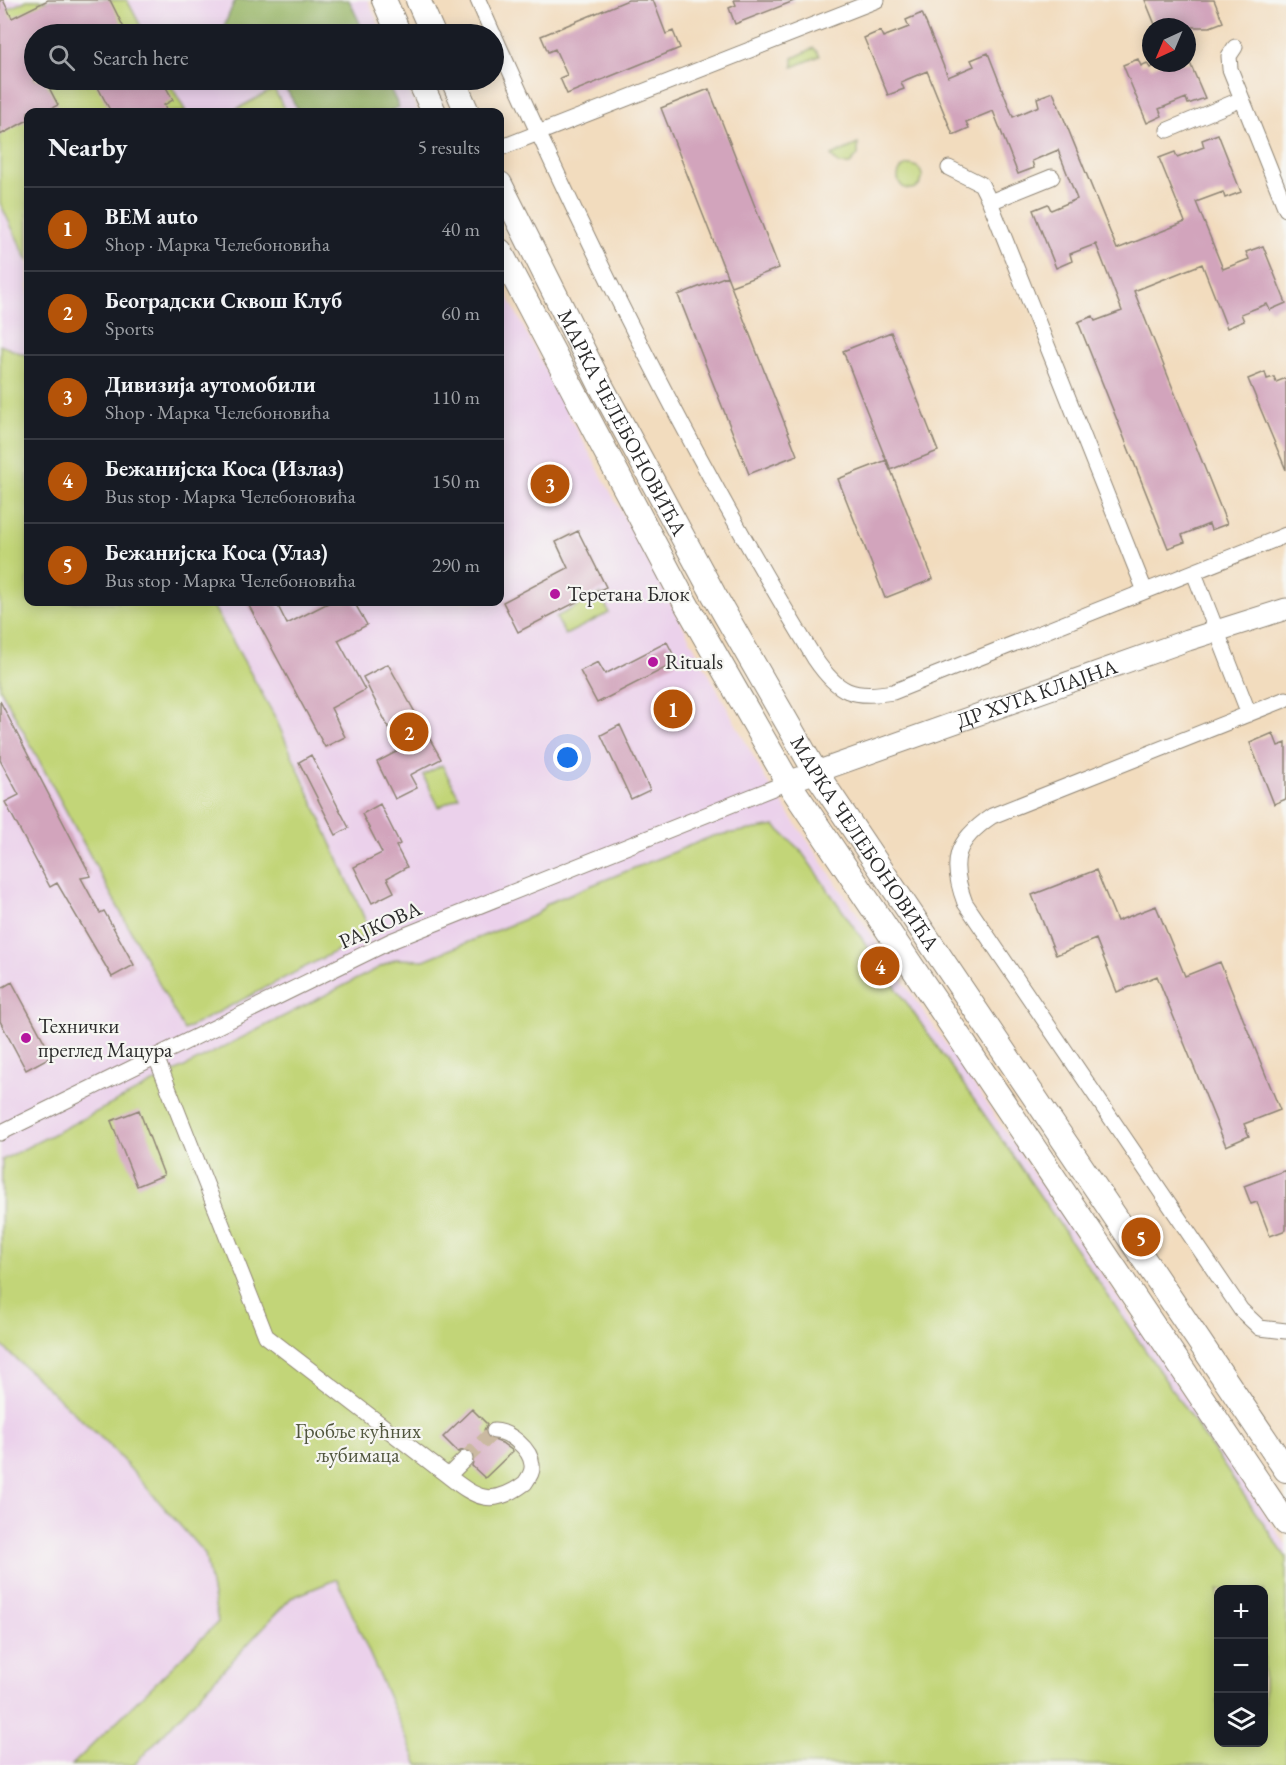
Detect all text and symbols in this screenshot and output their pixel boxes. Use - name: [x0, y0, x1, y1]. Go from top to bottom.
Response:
- north arrow: [1142, 18, 1196, 72]
- search box: [24, 24, 504, 90]
- icon: search: [45, 41, 78, 74]
- text: Search here: [93, 43, 188, 72]
- text: Nearby: [48, 130, 128, 164]
- text: 5 results: [417, 134, 480, 160]
- text: BEM auto: [105, 202, 198, 231]
- text: 1: [62, 216, 73, 242]
- text: 40 m: [441, 216, 480, 242]
- text: Shop · Марка Челебоновића: [105, 231, 330, 257]
- text: Београдски Сквош Клуб: [105, 286, 342, 315]
- text: 2: [62, 300, 73, 326]
- text: 60 m: [441, 300, 480, 326]
- street label: МАРКА ЧЕЛЕБОНОВИЋА: [552, 305, 694, 540]
- text: Sports: [105, 315, 154, 341]
- text: Дивизија аутомобили: [105, 370, 316, 399]
- text: 3: [62, 384, 73, 410]
- text: 110 m: [432, 384, 480, 410]
- text: Shop · Марка Челебоновића: [105, 399, 330, 425]
- text: Бежанијска Коса (Излаз): [105, 454, 344, 483]
- pin: 3: [530, 462, 570, 506]
- text: 4: [62, 468, 73, 494]
- text: 150 m: [432, 468, 480, 494]
- text: Bus stop · Марка Челебоновића: [105, 483, 356, 509]
- text: Бежанијска Коса (Улаз): [105, 538, 328, 567]
- text: 5: [62, 552, 73, 578]
- text: 290 m: [432, 552, 480, 578]
- text: Bus stop · Марка Челебоновића: [105, 567, 356, 593]
- place label: Теретана Блок: [567, 580, 690, 607]
- marker: Теретана Блок: [548, 587, 562, 601]
- place label: Rituals: [665, 648, 723, 675]
- street label: ДР ХУГА КЛАЈНА: [953, 652, 1121, 734]
- marker: Rituals: [646, 655, 660, 669]
- pin: 1: [654, 686, 692, 732]
- pin: 2: [390, 710, 428, 754]
- street label: МАРКА ЧЕЛЕБОНОВИЋА: [785, 731, 946, 956]
- your location: [553, 743, 582, 772]
- street label: РАЈКОВА: [334, 894, 426, 955]
- pin: 4: [860, 944, 900, 988]
- place label: Технички преглед Мацура: [38, 1012, 173, 1063]
- marker: Технички преглед Мацура: [19, 1031, 33, 1045]
- pin: 5: [1122, 1214, 1160, 1260]
- park label: Гробље кућних љубимаца: [295, 1417, 421, 1468]
- map controls: [1214, 1585, 1268, 1747]
- button: +: [1214, 1585, 1268, 1639]
- button: −: [1214, 1639, 1268, 1693]
- button: layers: [1214, 1693, 1268, 1747]

